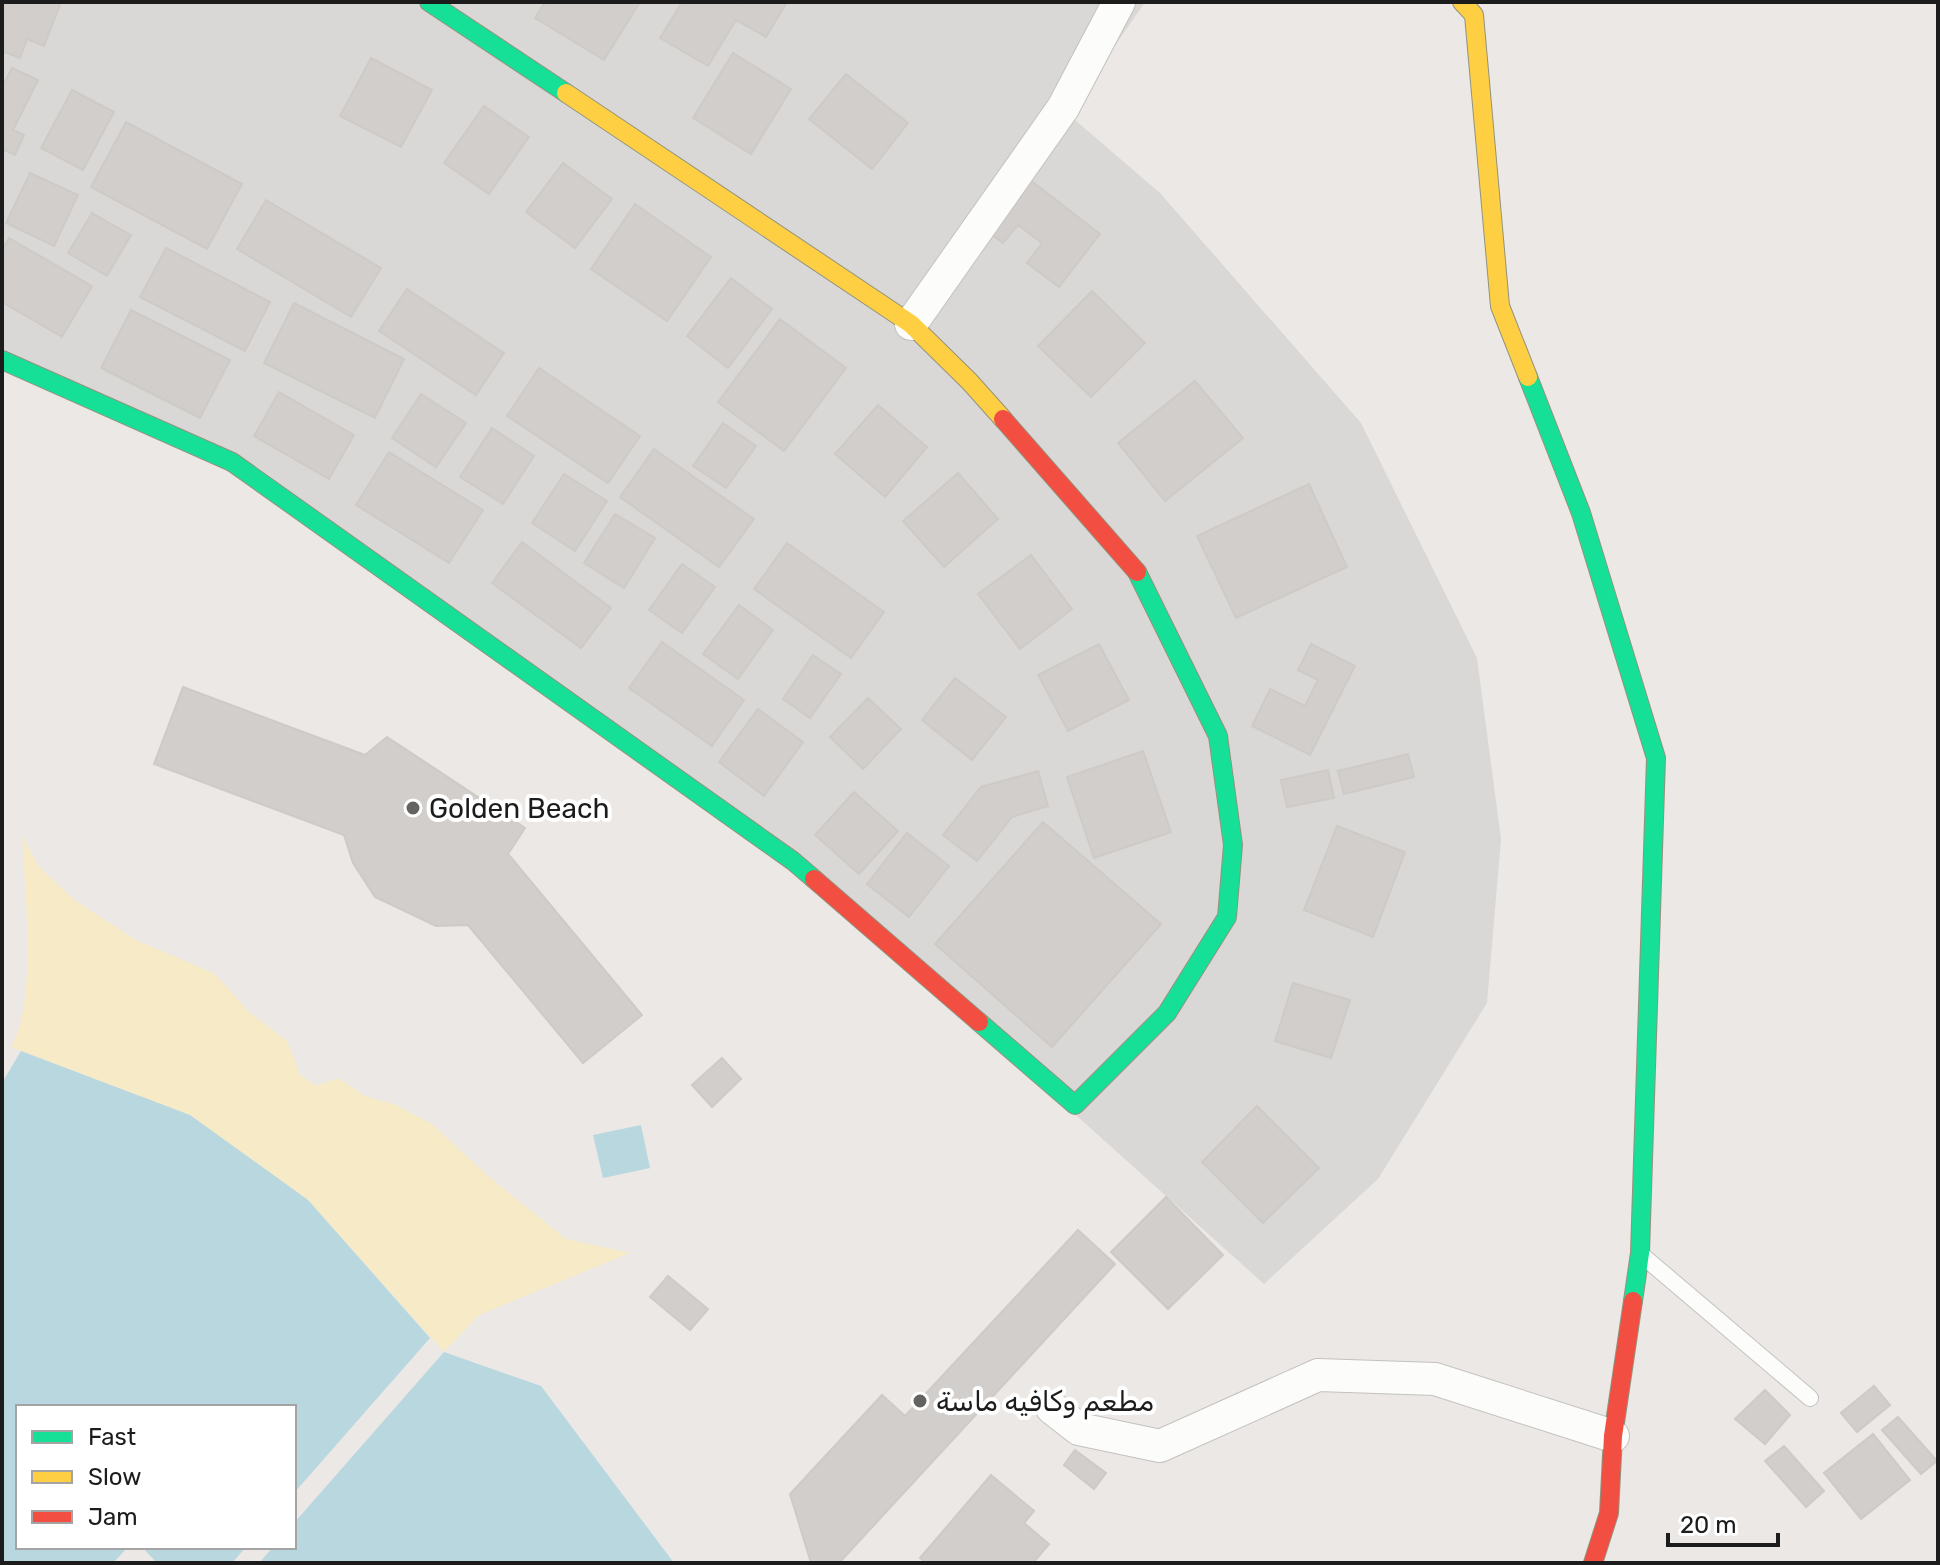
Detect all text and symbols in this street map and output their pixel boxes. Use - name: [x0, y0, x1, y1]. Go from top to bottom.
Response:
- place label: Golden Beach: [429, 792, 609, 825]
- marker: Golden Beach: [404, 799, 422, 817]
- place label: مطعم وكافيه ماسة: [936, 1385, 1154, 1420]
- marker: مطعم وكافيه ماسة: [911, 1392, 929, 1410]
- legend: [16, 1405, 296, 1549]
- text: Fast: [88, 1423, 136, 1451]
- text: Slow: [88, 1463, 141, 1491]
- scale bar: [1668, 1497, 1778, 1547]
- text: Jam: [88, 1503, 138, 1531]
- text: 20 m: [1680, 1511, 1737, 1539]

